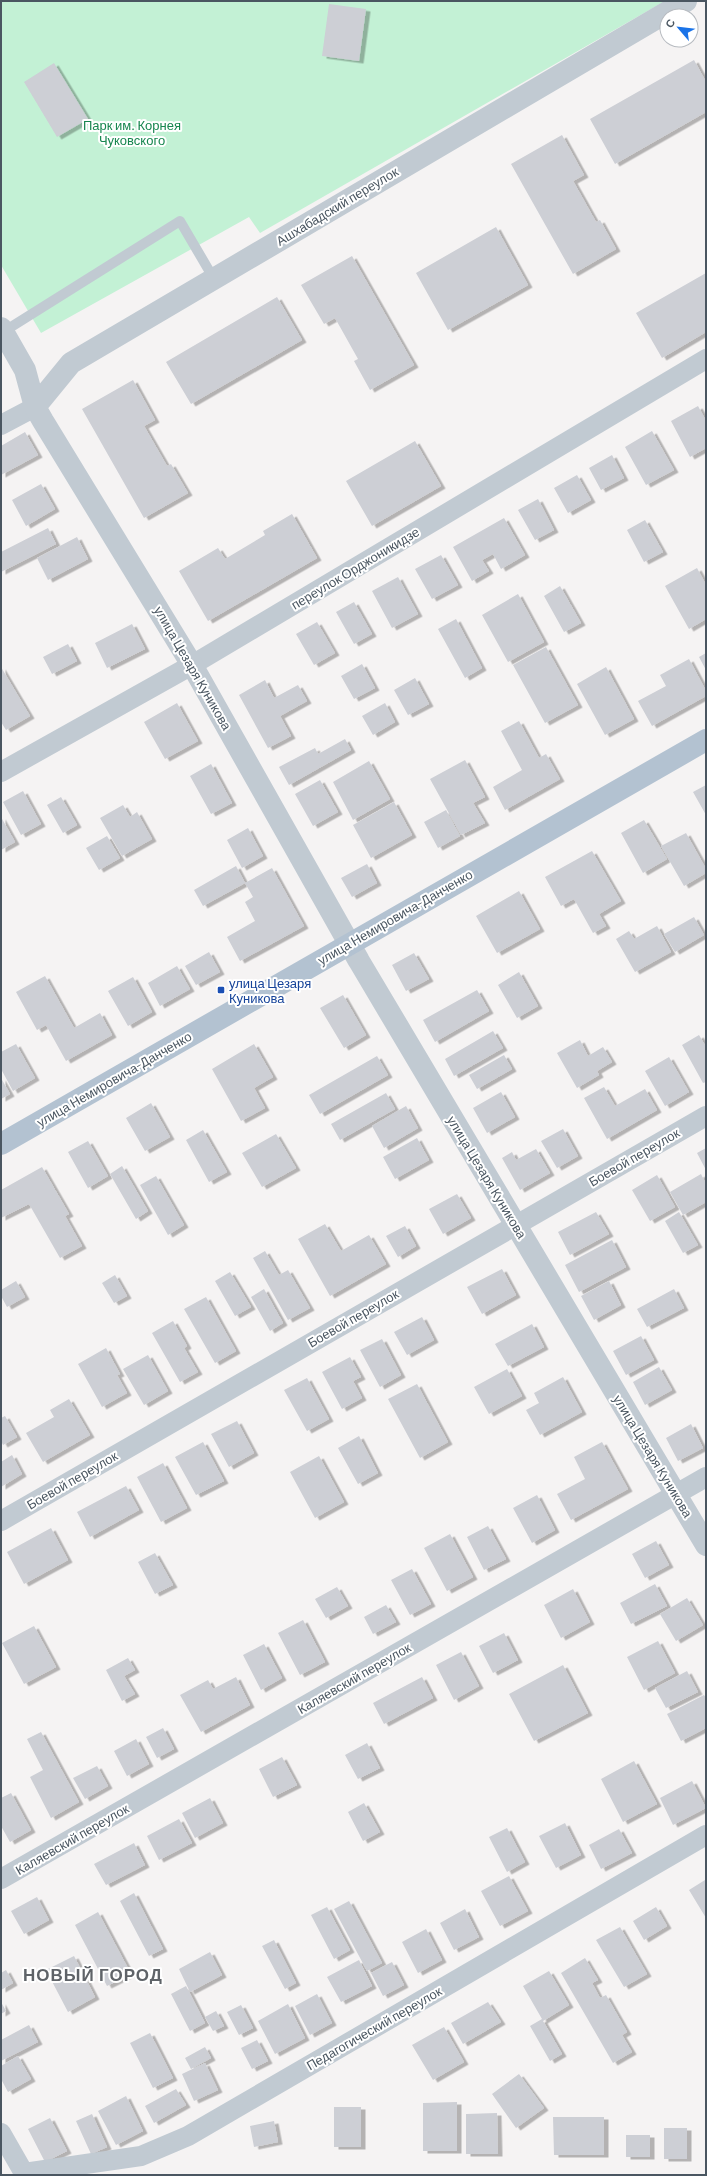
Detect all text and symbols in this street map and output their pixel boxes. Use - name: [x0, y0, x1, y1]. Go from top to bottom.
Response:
- north arrow: [659, 8, 699, 48]
- text: С: [662, 16, 677, 30]
- park label: Парк им. Корнея Чуковского: [83, 117, 181, 148]
- street label: Ашхабадский переулок: [273, 163, 401, 249]
- street label: переулок Орджоникидзе: [288, 523, 422, 613]
- street label: улица Цезаря Куникова: [151, 603, 235, 733]
- street label: улица Немировича-Данченко: [315, 866, 475, 968]
- place label: улица Цезаря Куникова: [229, 975, 311, 1006]
- marker: улица Цезаря Куникова: [216, 985, 226, 995]
- street label: улица Немировича-Данченко: [34, 1028, 194, 1130]
- street label: улица Цезаря Куникова: [444, 1113, 530, 1242]
- street label: Боевой переулок: [586, 1124, 683, 1190]
- street label: Боевой переулок: [305, 1285, 402, 1351]
- street label: улица Цезаря Куникова: [610, 1392, 696, 1521]
- street label: Боевой переулок: [24, 1447, 121, 1513]
- street label: Каляевский переулок: [294, 1639, 414, 1717]
- street label: Каляевский переулок: [12, 1800, 132, 1878]
- district label: НОВЫЙ ГОРОД: [23, 1964, 163, 1984]
- street label: Педагогический переулок: [304, 1983, 445, 2073]

